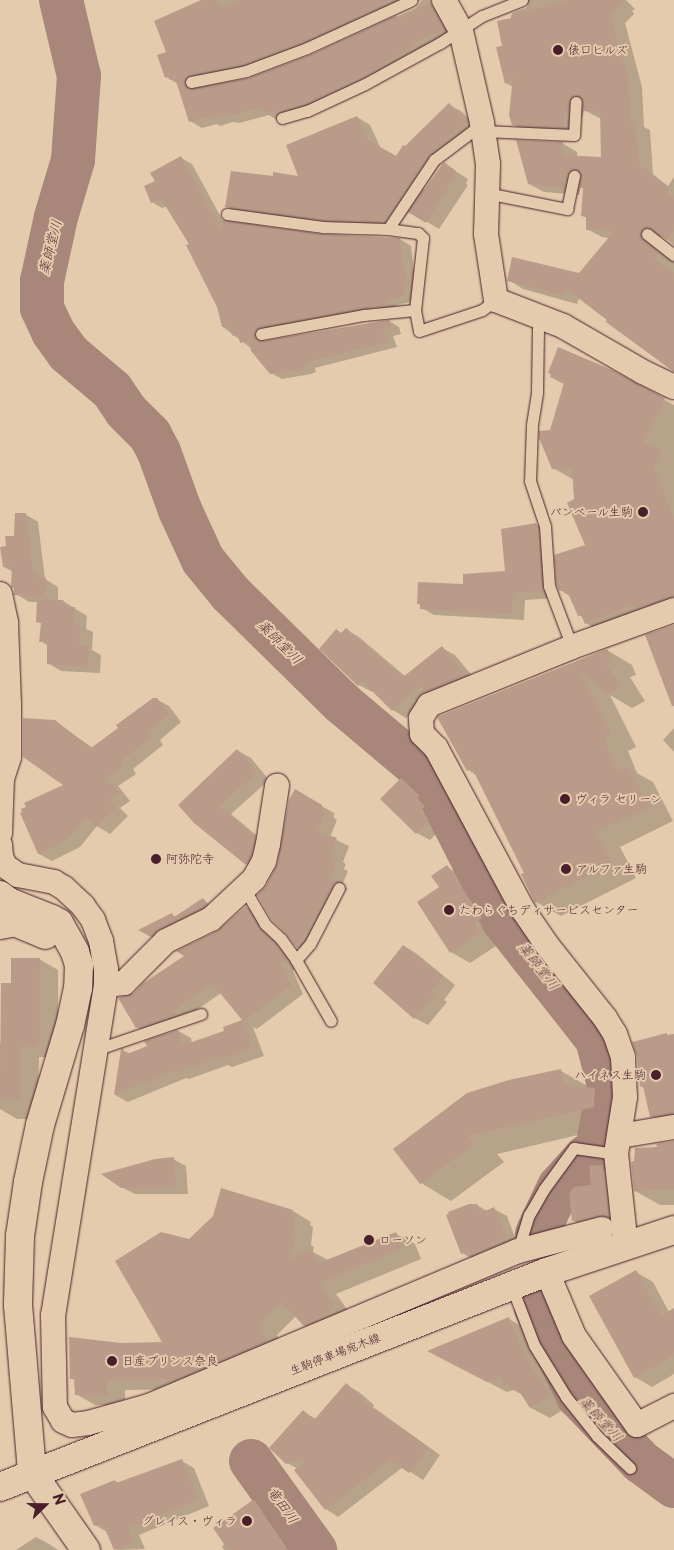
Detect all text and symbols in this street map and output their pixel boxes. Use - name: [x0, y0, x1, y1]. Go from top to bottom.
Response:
- place label: 俵口ヒルズ: [568, 43, 628, 57]
- marker: 俵口ヒルズ: [552, 44, 564, 56]
- water label: 薬師堂川: [35, 218, 65, 276]
- place label: バンベール生駒: [549, 505, 633, 519]
- marker: バンベール生駒: [637, 506, 649, 518]
- water label: 薬師堂川: [254, 616, 306, 668]
- place label: ヴィラ セリーン: [575, 792, 663, 806]
- marker: ヴィラ セリーン: [559, 793, 571, 805]
- place label: 阿弥陀寺: [166, 852, 214, 866]
- marker: 阿弥陀寺: [150, 853, 162, 865]
- place label: アルファ生駒: [576, 862, 648, 876]
- marker: アルファ生駒: [560, 863, 572, 875]
- place label: たわらぐちディサービスセンター: [459, 903, 639, 917]
- marker: たわらぐちディサービスセンター: [443, 904, 455, 916]
- water label: 薬師堂川: [515, 939, 563, 993]
- place label: ハイネス生駒: [574, 1068, 646, 1082]
- marker: ハイネス生駒: [650, 1069, 662, 1081]
- place label: ローソン: [379, 1233, 427, 1247]
- marker: ローソン: [363, 1234, 375, 1246]
- street label: 生駒停車場宛木線: [288, 1330, 382, 1378]
- place label: 日産プリンス奈良: [122, 1354, 218, 1368]
- marker: 日産プリンス奈良: [106, 1355, 118, 1367]
- water label: 薬師堂川: [576, 1393, 626, 1445]
- north arrow: [20, 1480, 70, 1530]
- water label: 竜田川: [264, 1483, 302, 1527]
- text: N: [48, 1490, 71, 1508]
- place label: グレイス・ヴィラ: [141, 1514, 237, 1528]
- marker: グレイス・ヴィラ: [241, 1515, 253, 1527]

